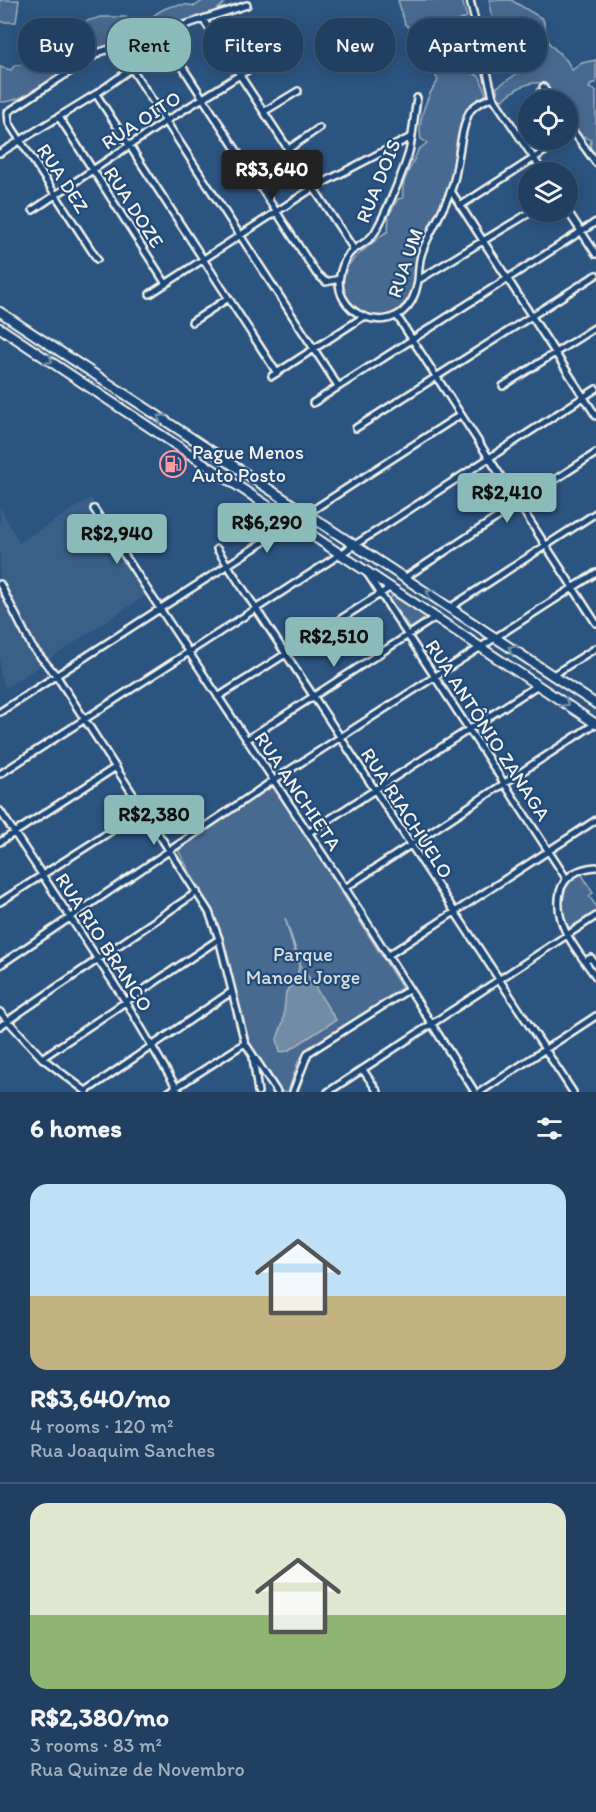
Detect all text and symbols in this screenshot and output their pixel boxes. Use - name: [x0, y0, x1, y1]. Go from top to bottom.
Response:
- chip: Buy: [18, 18, 95, 72]
- chip: Rent: [107, 18, 191, 72]
- chip: Filters: [203, 18, 303, 72]
- chip: New: [315, 18, 395, 72]
- chip: Apartment: [407, 18, 547, 72]
- street label: RUA OITO: [97, 85, 185, 155]
- map controls: [518, 90, 578, 222]
- button: locate: [518, 90, 578, 150]
- street label: RUA DOIS: [350, 135, 406, 227]
- street label: RUA DEZ: [32, 139, 95, 218]
- pin: R$3,640: [217, 150, 327, 201]
- text: R$3,640: [236, 157, 308, 181]
- street label: RUA DOZE: [99, 162, 169, 252]
- button: layers: [518, 162, 578, 222]
- street label: RUA UM: [382, 225, 428, 301]
- one-way arrow: [42, 353, 53, 364]
- one-way arrow: [157, 413, 167, 425]
- place label: Pague Menos Auto Posto: [192, 440, 304, 487]
- fuel station icon: Pague Menos Auto Posto: [158, 449, 188, 479]
- pin: R$2,410: [452, 473, 562, 524]
- text: R$2,410: [471, 480, 543, 504]
- pin: R$6,290: [212, 503, 322, 554]
- text: R$6,290: [232, 510, 302, 534]
- pin: R$2,940: [62, 514, 172, 565]
- text: R$2,940: [81, 521, 153, 545]
- one-way arrow: [426, 589, 437, 600]
- pin: R$2,510: [279, 617, 389, 668]
- text: R$2,510: [299, 624, 369, 648]
- street label: RUA ANTÔNIO ZANAGA: [420, 635, 556, 825]
- one-way arrow: [508, 644, 518, 656]
- one-way arrow: [558, 696, 569, 707]
- street label: RUA ANCHIETA: [249, 727, 347, 855]
- street label: RUA RIACHUELO: [356, 743, 458, 883]
- pin: R$2,380: [99, 795, 209, 846]
- text: R$2,380: [118, 802, 190, 826]
- street label: RUA RIO BRANCO: [50, 868, 158, 1016]
- park label: Parque Manoel Jorge: [246, 942, 360, 989]
- text: 6 homes: [30, 1112, 122, 1144]
- icon: filters: [533, 1112, 566, 1145]
- icon: home: [244, 1223, 352, 1331]
- text: R$3,640/mo: [30, 1382, 171, 1414]
- text: 4 rooms · 120 m²: [30, 1414, 173, 1438]
- text: Rua Joaquim Sanches: [30, 1438, 215, 1462]
- icon: home: [244, 1542, 352, 1650]
- text: R$2,380/mo: [30, 1701, 169, 1733]
- text: 3 rooms · 83 m²: [30, 1733, 162, 1757]
- text: Rua Quinze de Novembro: [30, 1757, 245, 1781]

